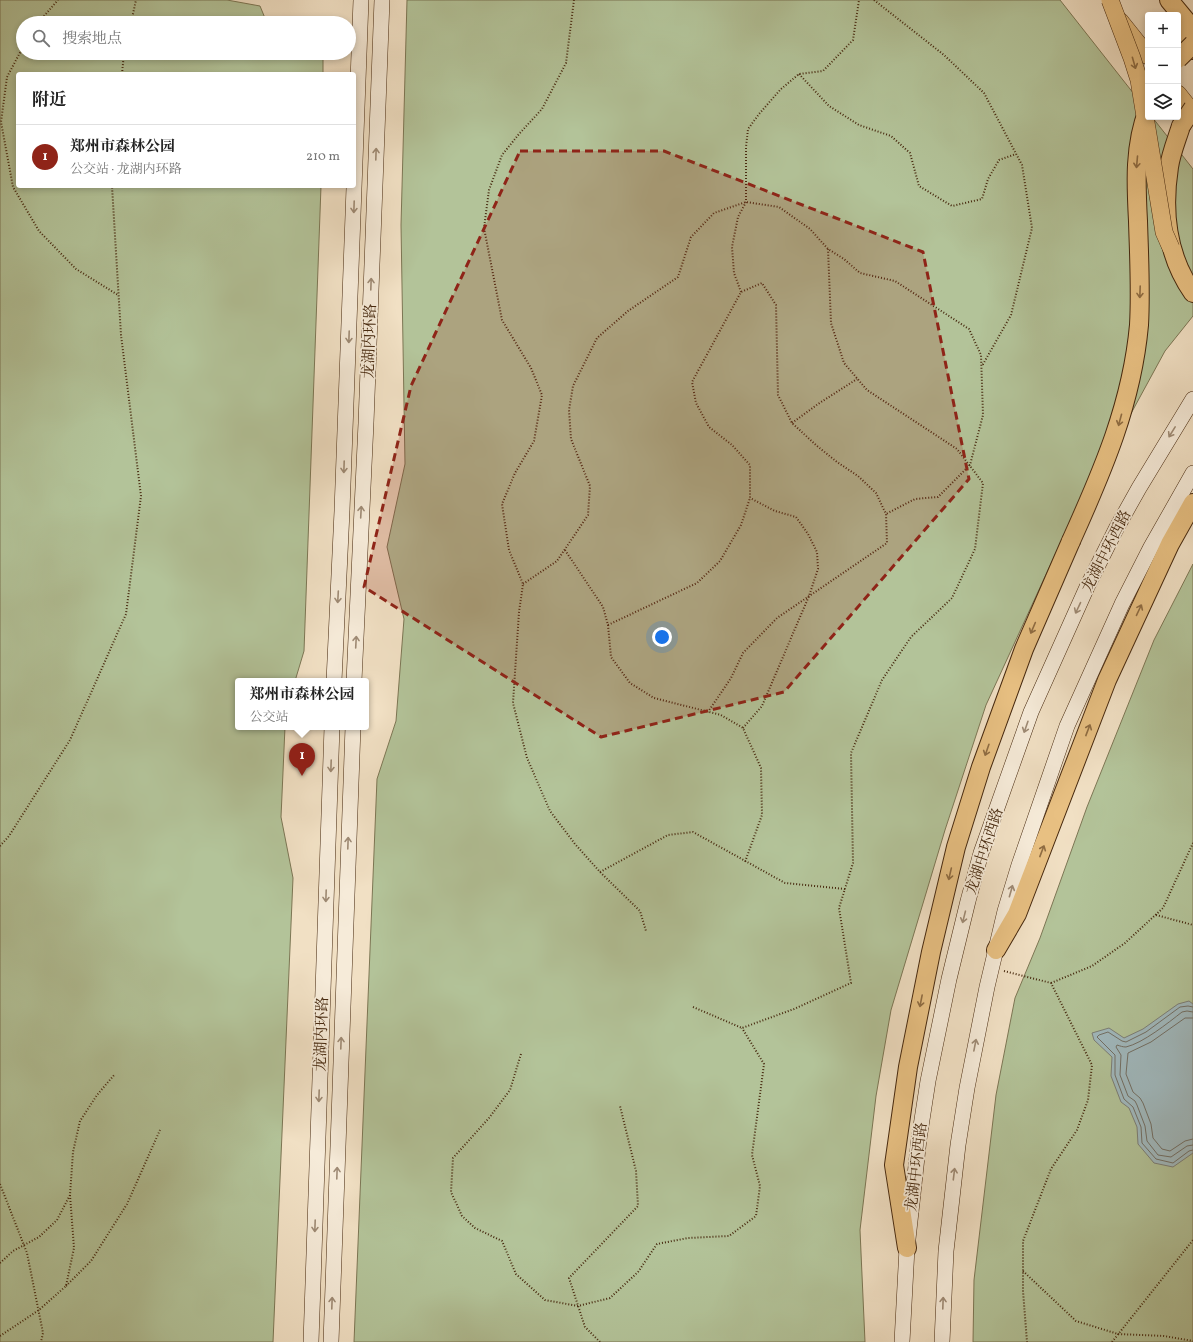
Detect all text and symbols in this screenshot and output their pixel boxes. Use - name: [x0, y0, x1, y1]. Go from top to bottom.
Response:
- map controls: [1145, 12, 1181, 120]
- button: +: [1145, 12, 1181, 48]
- search box: [16, 16, 356, 60]
- icon: search: [30, 27, 52, 49]
- text: 搜索地点: [62, 29, 122, 50]
- button: −: [1145, 48, 1181, 84]
- one-way arrow: [1131, 56, 1138, 69]
- button: layers: [1145, 84, 1181, 120]
- text: 附近: [32, 89, 66, 112]
- text: 郑州市森林公园: [70, 137, 175, 158]
- text: 1: [42, 148, 48, 166]
- text: 210 m: [306, 148, 340, 166]
- one-way arrow: [372, 148, 380, 161]
- one-way arrow: [1134, 155, 1141, 168]
- text: 公交站 · 龙湖内环路: [70, 161, 182, 179]
- one-way arrow: [350, 200, 358, 213]
- one-way arrow: [367, 278, 375, 291]
- one-way arrow: [1136, 285, 1143, 298]
- street label: 龙湖内环路: [359, 303, 382, 379]
- one-way arrow: [345, 330, 352, 343]
- one-way arrow: [1116, 413, 1123, 426]
- one-way arrow: [1168, 426, 1176, 438]
- one-way arrow: [340, 460, 347, 473]
- one-way arrow: [358, 506, 365, 519]
- street label: 龙湖中环西路: [1078, 507, 1137, 597]
- one-way arrow: [334, 590, 342, 603]
- one-way arrow: [1074, 601, 1081, 613]
- one-way arrow: [1136, 605, 1143, 617]
- one-way arrow: [1028, 621, 1036, 633]
- your location: [652, 627, 672, 647]
- one-way arrow: [352, 636, 359, 649]
- popup: [235, 678, 369, 730]
- text: 郑州市森林公园: [249, 685, 355, 706]
- text: 公交站: [249, 709, 289, 727]
- one-way arrow: [1021, 720, 1029, 732]
- one-way arrow: [1085, 724, 1093, 736]
- pin: 1: [289, 743, 315, 776]
- one-way arrow: [983, 743, 990, 756]
- one-way arrow: [327, 759, 335, 772]
- street label: 龙湖中环西路: [962, 805, 1009, 898]
- one-way arrow: [345, 837, 352, 850]
- one-way arrow: [1038, 846, 1046, 858]
- one-way arrow: [945, 867, 953, 880]
- one-way arrow: [1008, 885, 1015, 898]
- one-way arrow: [323, 889, 330, 902]
- one-way arrow: [959, 910, 967, 923]
- one-way arrow: [917, 994, 925, 1007]
- street label: 龙湖内环路: [311, 996, 334, 1072]
- one-way arrow: [338, 1037, 345, 1050]
- one-way arrow: [972, 1039, 980, 1052]
- one-way arrow: [315, 1089, 323, 1102]
- street label: 龙湖中环西路: [902, 1121, 933, 1213]
- one-way arrow: [333, 1167, 340, 1180]
- one-way arrow: [950, 1168, 958, 1181]
- one-way arrow: [311, 1219, 318, 1232]
- one-way arrow: [328, 1297, 336, 1310]
- one-way arrow: [939, 1297, 947, 1310]

